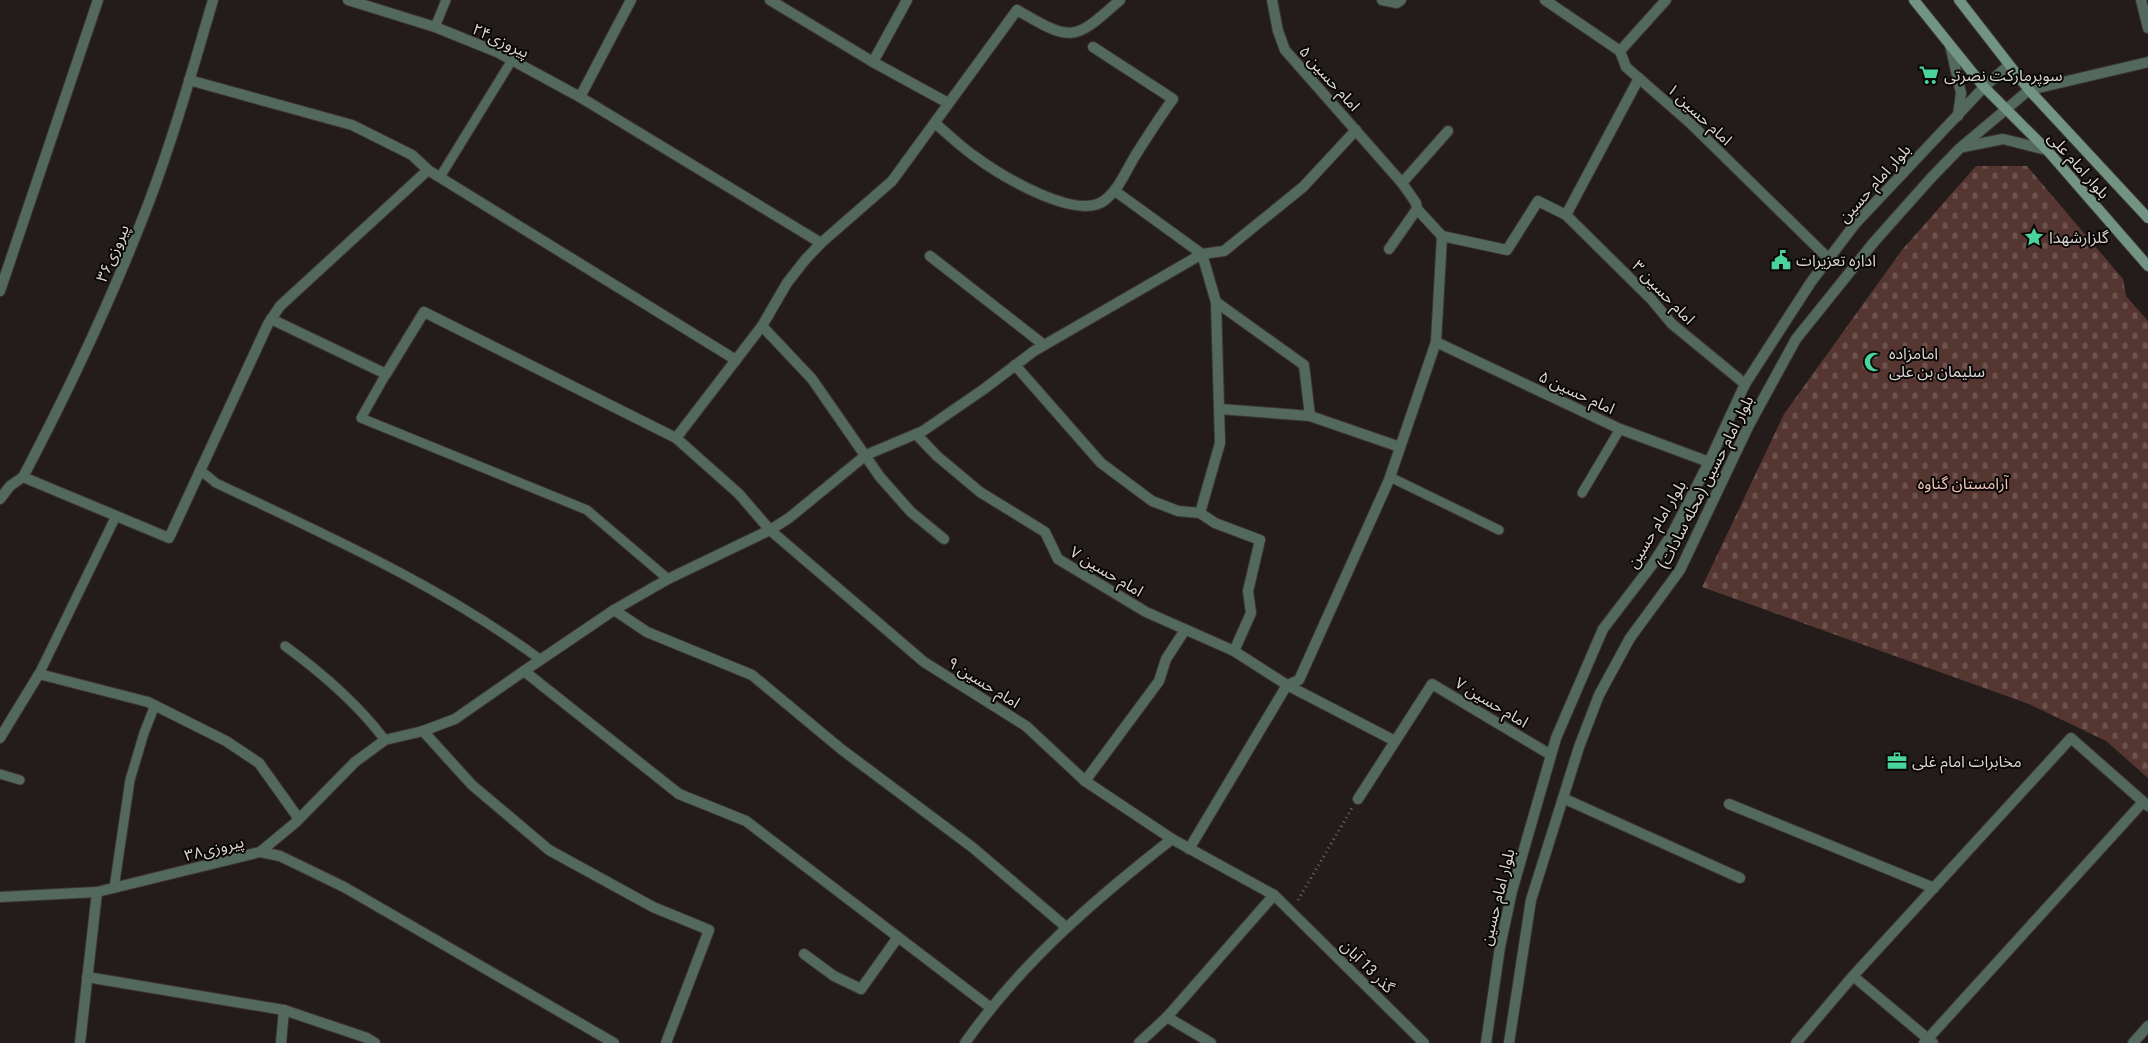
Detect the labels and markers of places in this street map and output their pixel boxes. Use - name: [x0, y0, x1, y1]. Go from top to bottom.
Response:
- supermarket icon: سوپرمارکت نصرتی: [1918, 64, 1940, 86]
- place label: سوپرمارکت نصرتی: [1944, 66, 2063, 86]
- place icon: گلزارشهدا: [2023, 226, 2045, 248]
- place label: گلزارشهدا: [2049, 228, 2109, 247]
- public building icon: اداره تعزیرات: [1770, 249, 1792, 271]
- place label: اداره تعزیرات: [1796, 251, 1876, 270]
- place label: امامزاده سلیمان بن علی: [1889, 344, 1985, 381]
- mosque icon: امامزاده سلیمان بن علی: [1863, 351, 1885, 373]
- office icon: مخابرات امام غلی: [1886, 750, 1908, 772]
- place label: مخابرات امام غلی: [1912, 752, 2022, 774]

